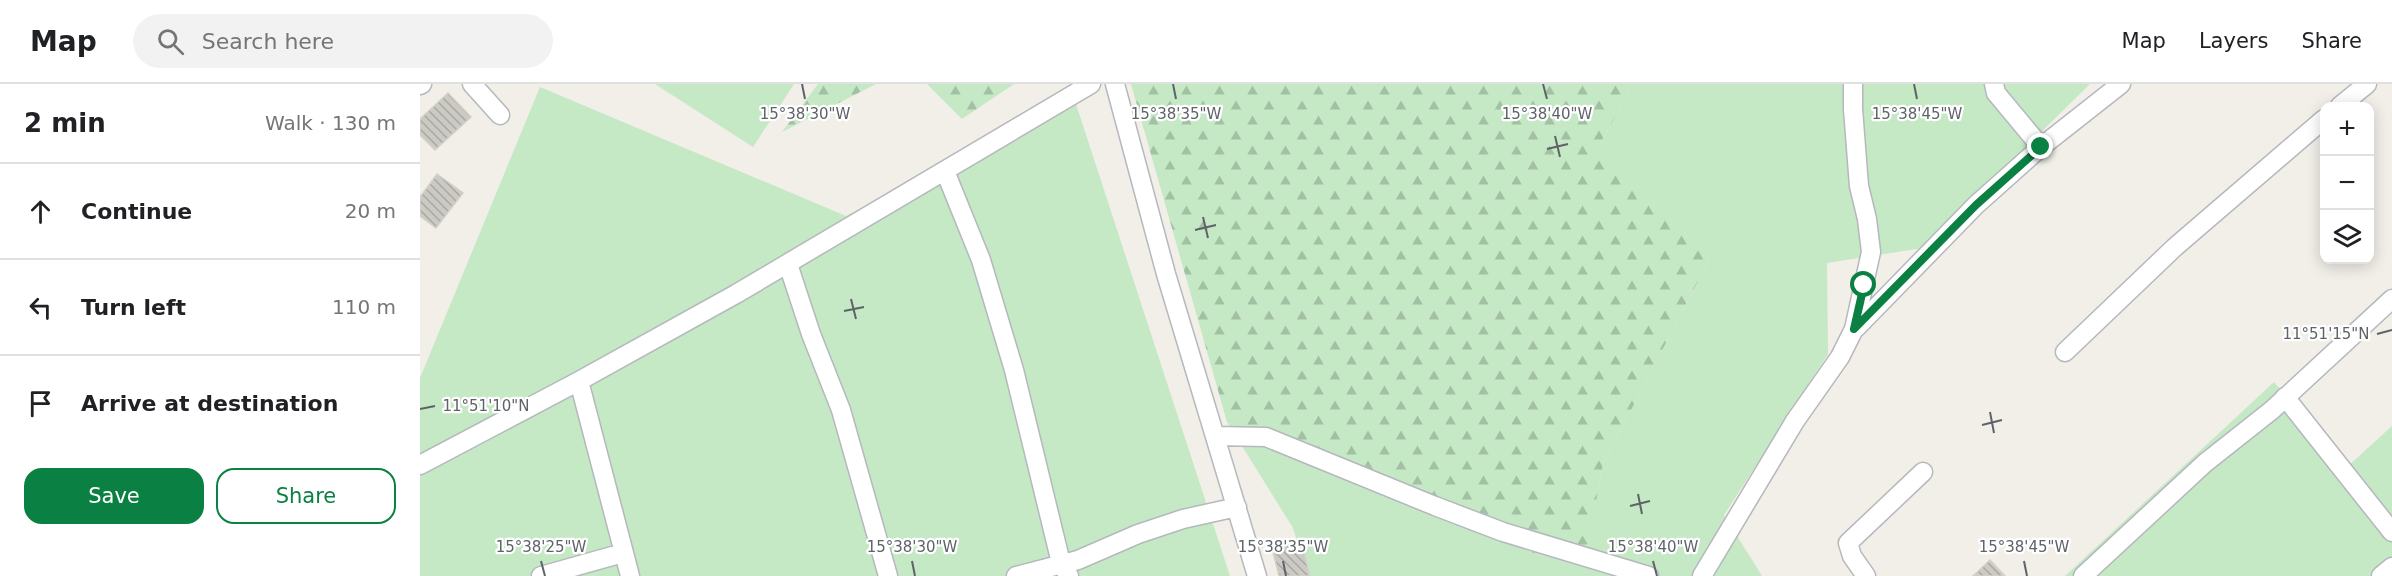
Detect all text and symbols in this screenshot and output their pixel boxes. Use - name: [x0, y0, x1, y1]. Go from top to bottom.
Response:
- search box: [133, 14, 553, 68]
- text: Map: [30, 25, 97, 58]
- icon: search: [154, 25, 187, 58]
- text: Search here: [202, 29, 334, 54]
- text: Map: [2122, 29, 2166, 53]
- text: Layers: [2199, 29, 2268, 53]
- text: Share: [2301, 29, 2362, 53]
- map controls: [2320, 102, 2374, 264]
- button: +: [2320, 102, 2374, 156]
- text: 15°38'30"W: [760, 105, 850, 123]
- text: 15°38'35"W: [1131, 105, 1221, 123]
- text: 15°38'40"W: [1502, 105, 1592, 123]
- text: 15°38'45"W: [1872, 105, 1962, 123]
- text: 2 min: [24, 108, 106, 138]
- text: Walk · 130 m: [265, 111, 396, 135]
- route end: [2027, 133, 2053, 159]
- button: −: [2320, 156, 2374, 210]
- icon: ahead: [24, 195, 57, 228]
- text: Continue: [81, 199, 192, 224]
- text: 20 m: [345, 199, 396, 223]
- button: layers: [2320, 210, 2374, 264]
- route start: [1850, 271, 1876, 297]
- icon: left: [24, 291, 57, 324]
- text: Turn left: [81, 295, 186, 320]
- text: 110 m: [332, 295, 396, 319]
- text: 11°51'15"N: [2282, 325, 2370, 343]
- icon: arrive: [24, 387, 57, 420]
- text: Arrive at destination: [81, 391, 338, 416]
- text: 11°51'10"N: [442, 397, 530, 415]
- button: Save: [24, 468, 204, 524]
- button: Share: [216, 468, 396, 524]
- text: 15°38'25"W: [496, 538, 586, 556]
- text: 15°38'30"W: [867, 538, 957, 556]
- text: 15°38'35"W: [1238, 538, 1328, 556]
- text: 15°38'40"W: [1608, 538, 1698, 556]
- text: 15°38'45"W: [1979, 538, 2069, 556]

